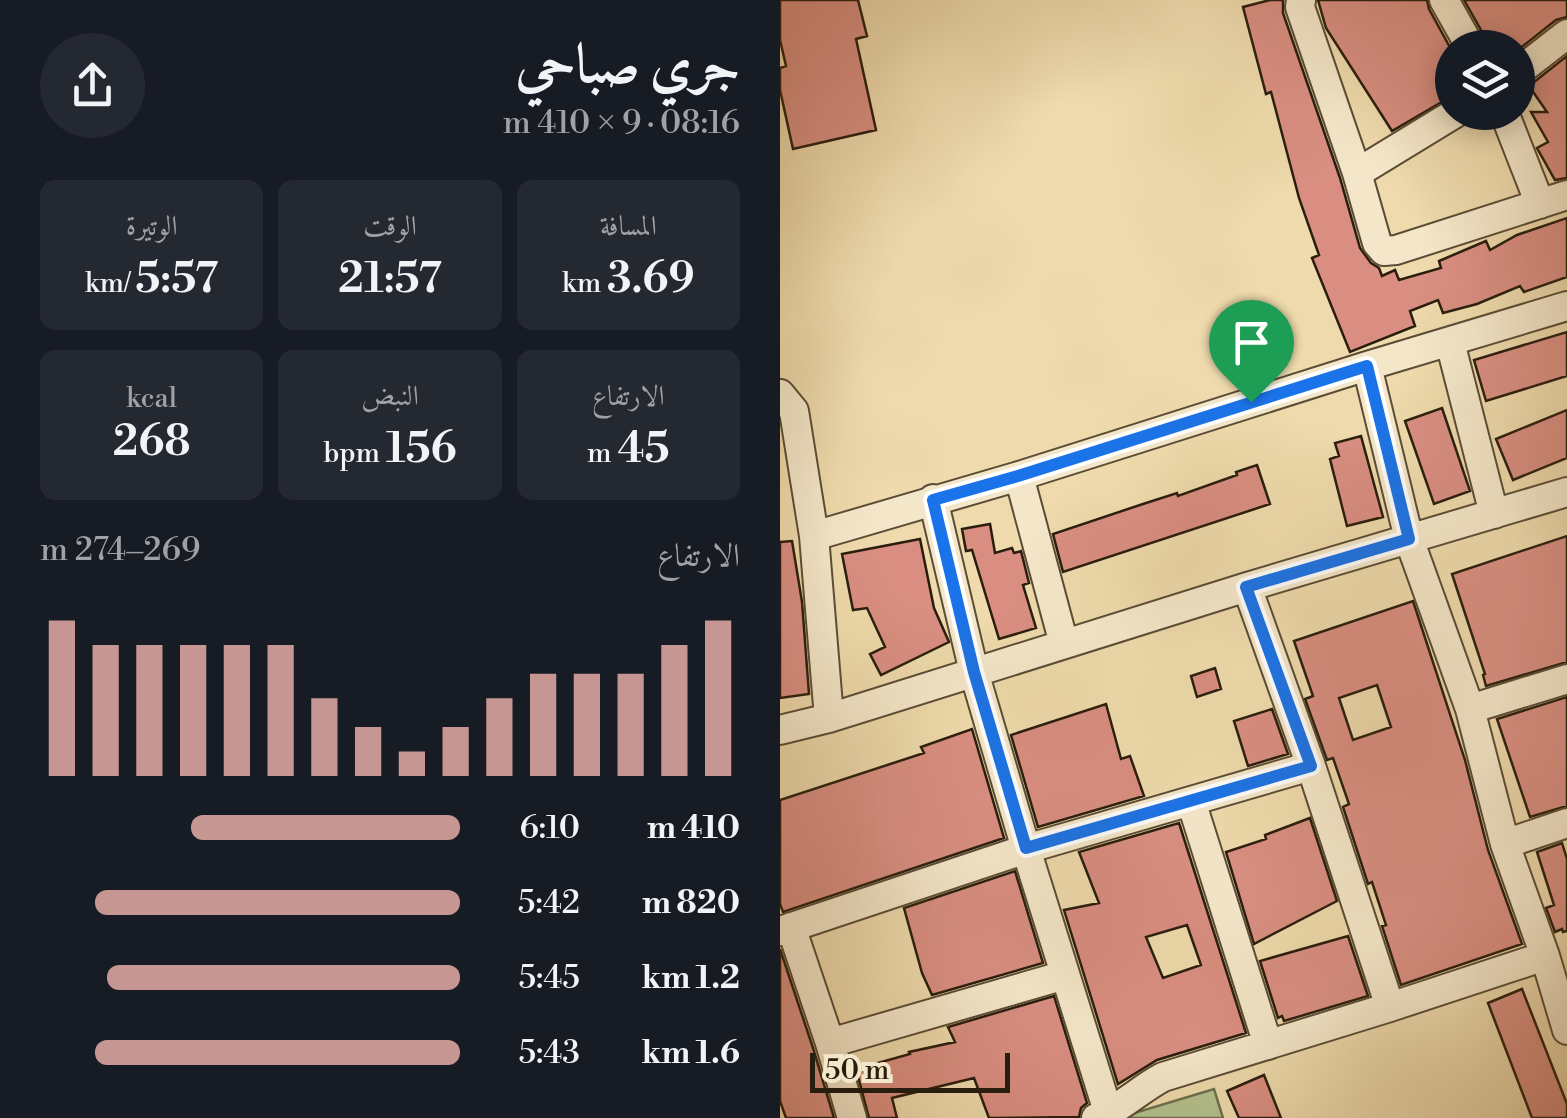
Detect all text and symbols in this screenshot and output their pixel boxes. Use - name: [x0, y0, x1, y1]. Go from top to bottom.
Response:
- map controls: [1435, 30, 1535, 130]
- button: layers: [1435, 30, 1535, 130]
- text: جري صباحي: [516, 31, 740, 100]
- button: share: [40, 33, 145, 138]
- text: 08:16 · 9 × 410 m: [503, 103, 740, 143]
- text: الوتيرة: [126, 209, 178, 244]
- text: الوقت: [363, 209, 417, 244]
- text: المسافة: [600, 209, 657, 244]
- text: 5:57: [135, 253, 218, 306]
- text: 21:57: [338, 253, 442, 306]
- text: 3.69: [607, 253, 695, 306]
- text: /km: [85, 266, 135, 301]
- text: km: [562, 266, 607, 301]
- pin: [1209, 300, 1294, 403]
- icon: arrive: [1224, 315, 1279, 370]
- text: النبض: [361, 379, 419, 414]
- text: الارتفاع: [592, 379, 665, 414]
- text: kcal: [126, 381, 177, 416]
- text: 268: [113, 416, 191, 469]
- text: 156: [386, 423, 457, 476]
- text: 45: [617, 423, 670, 476]
- text: bpm: [323, 436, 386, 471]
- text: m: [587, 436, 617, 471]
- text: 269–274 m: [40, 530, 200, 570]
- text: الارتفاع: [657, 536, 740, 576]
- text: 6:10: [519, 808, 580, 848]
- text: 410 m: [647, 808, 740, 848]
- text: 5:42: [518, 883, 580, 923]
- text: 820 m: [642, 883, 740, 923]
- text: 5:45: [518, 958, 580, 998]
- text: 1.2 km: [642, 958, 740, 998]
- text: 5:43: [518, 1033, 580, 1073]
- text: 1.6 km: [641, 1033, 740, 1073]
- scale bar: [810, 1048, 1010, 1092]
- text: 50 m: [825, 1053, 889, 1088]

